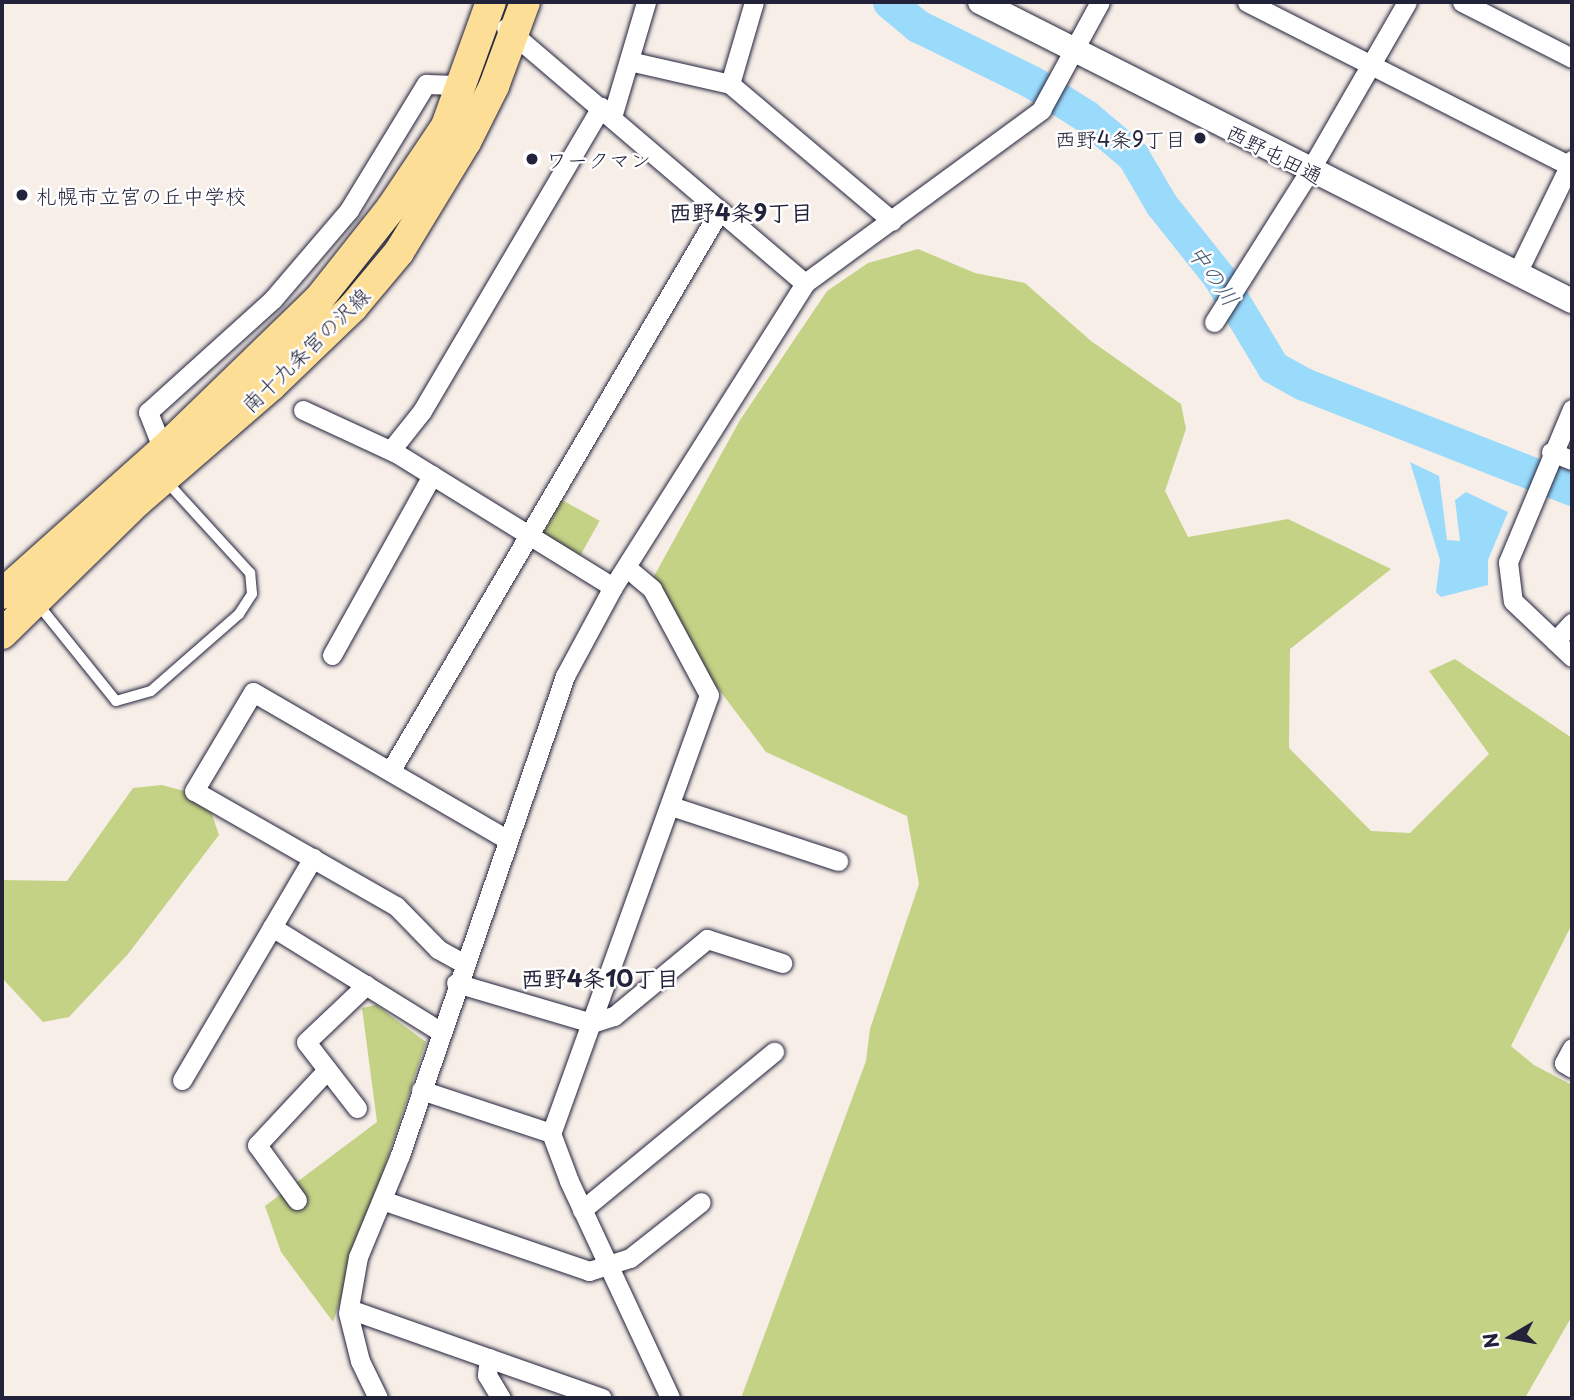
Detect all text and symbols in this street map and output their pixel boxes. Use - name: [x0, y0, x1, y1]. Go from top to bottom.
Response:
- street label: 西野屯田通: [1223, 118, 1327, 188]
- place label: 西野4条9丁目: [1055, 125, 1186, 151]
- marker: 西野4条9丁目: [1192, 130, 1208, 146]
- place label: ワークマン: [546, 146, 651, 172]
- marker: ワークマン: [524, 151, 540, 167]
- place label: 札幌市立宮の丘中学校: [36, 182, 246, 208]
- marker: 札幌市立宮の丘中学校: [14, 187, 30, 203]
- district label: 西野4条9丁目: [669, 198, 813, 226]
- water label: 中の川: [1183, 239, 1245, 311]
- street label: 南十九条宮の沢線: [236, 282, 374, 416]
- district label: 西野4条10丁目: [521, 964, 679, 992]
- north arrow: [1476, 1302, 1546, 1372]
- text: N: [1475, 1331, 1505, 1350]

